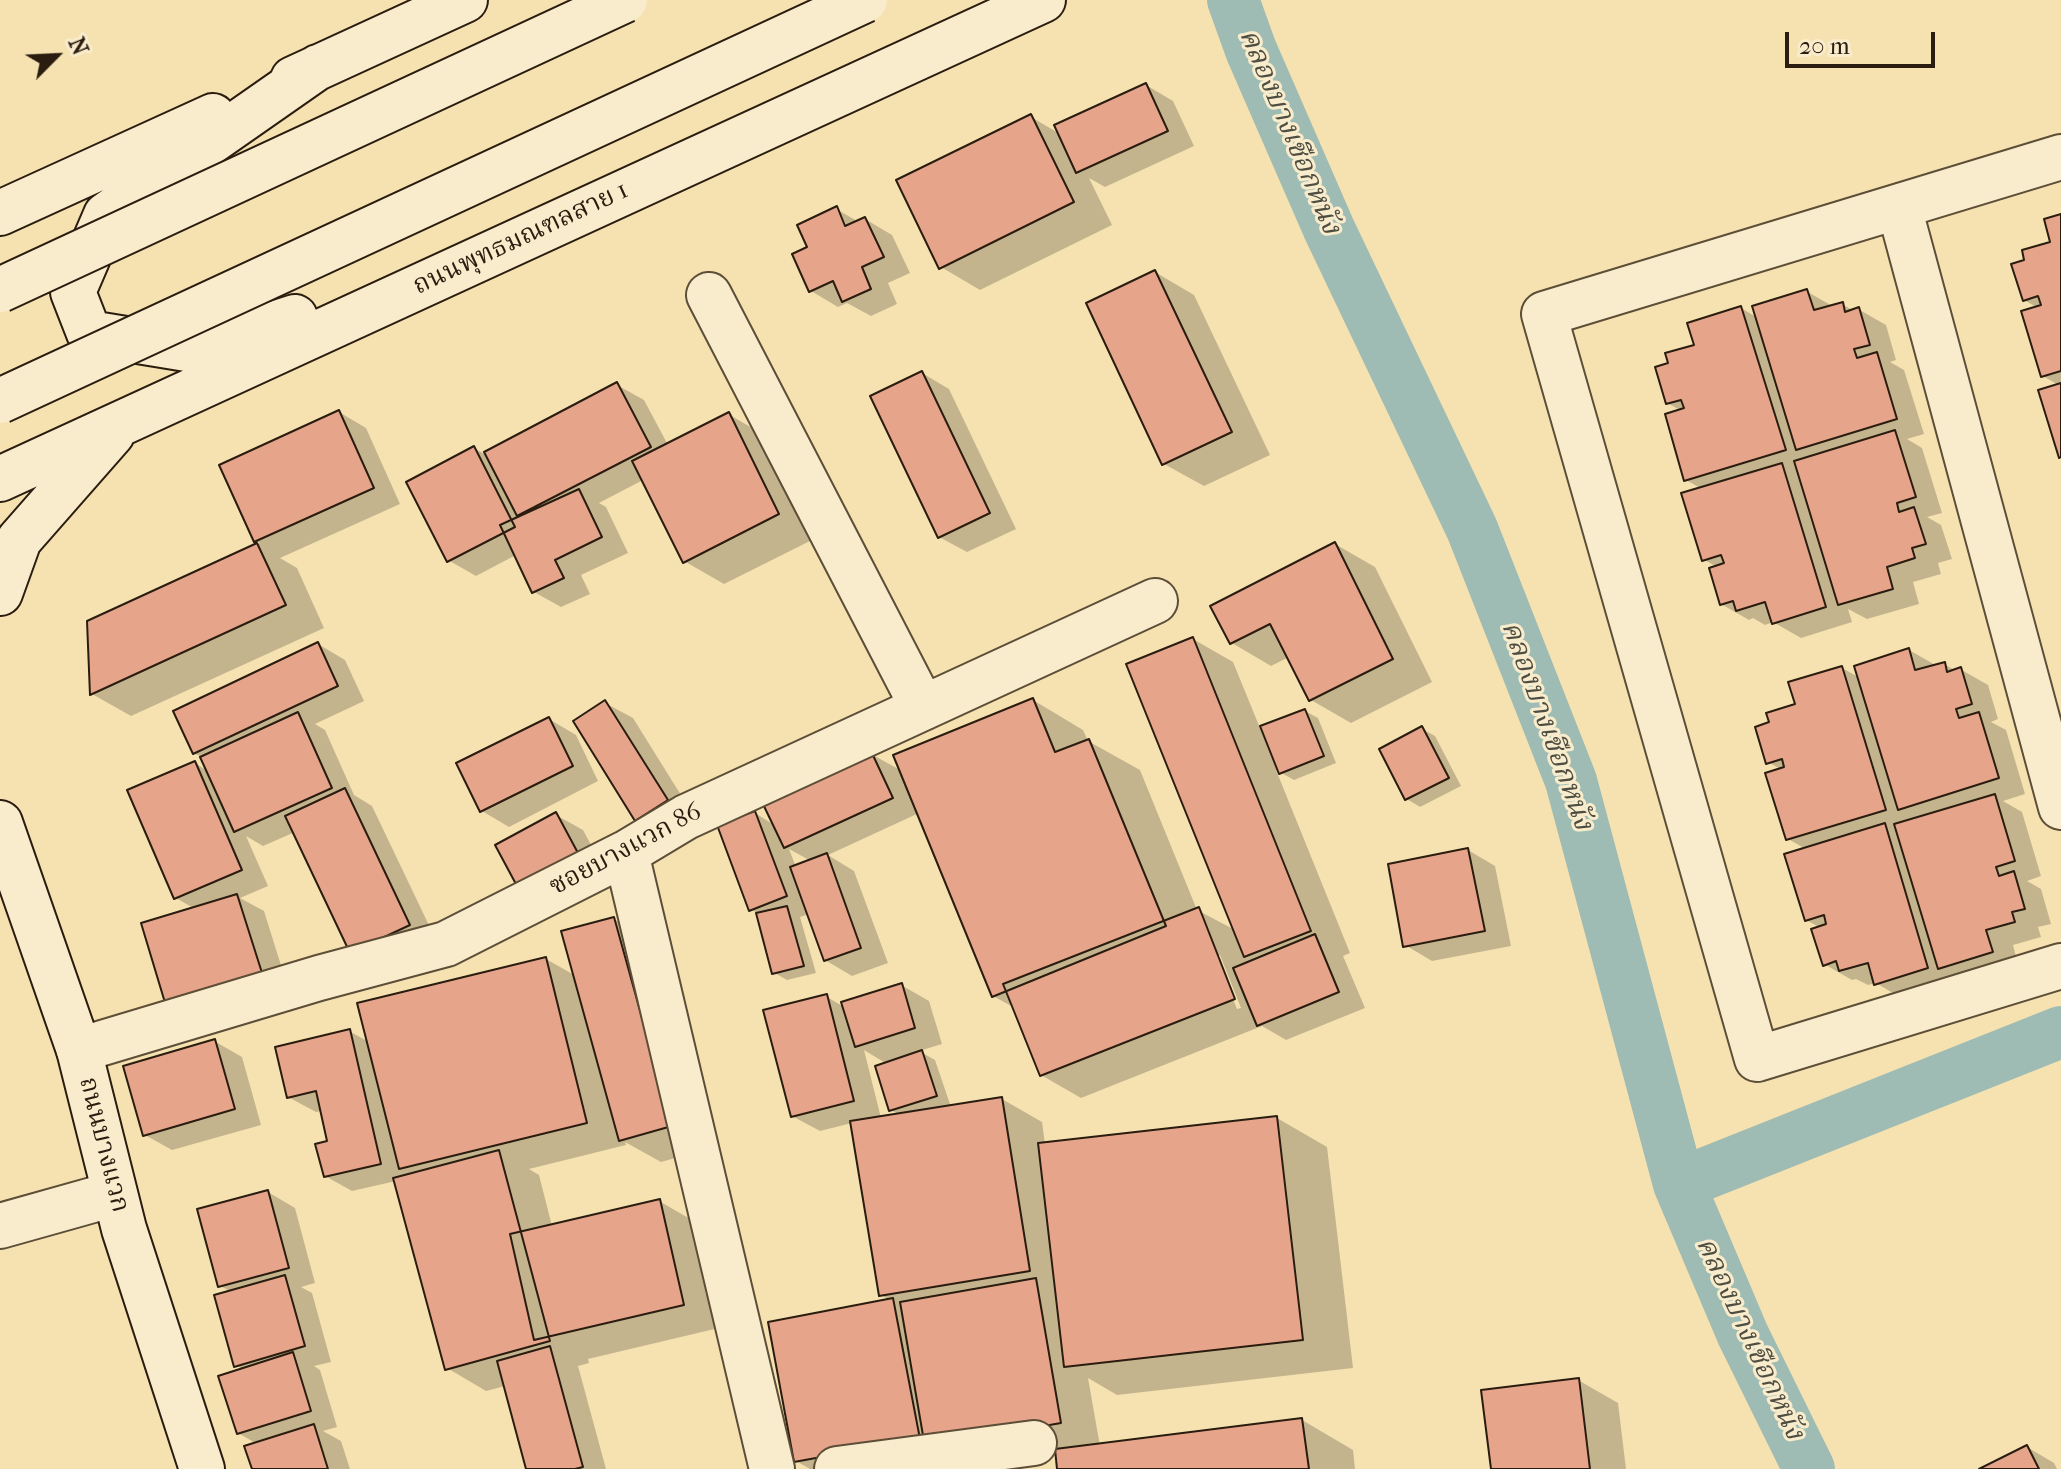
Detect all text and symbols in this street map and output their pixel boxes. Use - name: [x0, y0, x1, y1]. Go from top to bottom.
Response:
- north arrow: [16, 16, 96, 96]
- scale bar: [1789, 16, 1939, 66]
- water label: คลองบางเชือกหนัง: [1231, 25, 1347, 239]
- text: 20 m: [1799, 32, 1850, 60]
- text: N: [63, 33, 93, 59]
- street label: ถนนพุทธมณฑลสาย 1: [408, 175, 634, 303]
- water label: คลองบางเชือกหนัง: [1493, 617, 1599, 835]
- street label: ซอยบางแวก 86: [545, 797, 707, 903]
- street label: ถนนบางแวก: [71, 1074, 135, 1216]
- water label: คลองบางเชือกหนัง: [1687, 1233, 1811, 1445]

